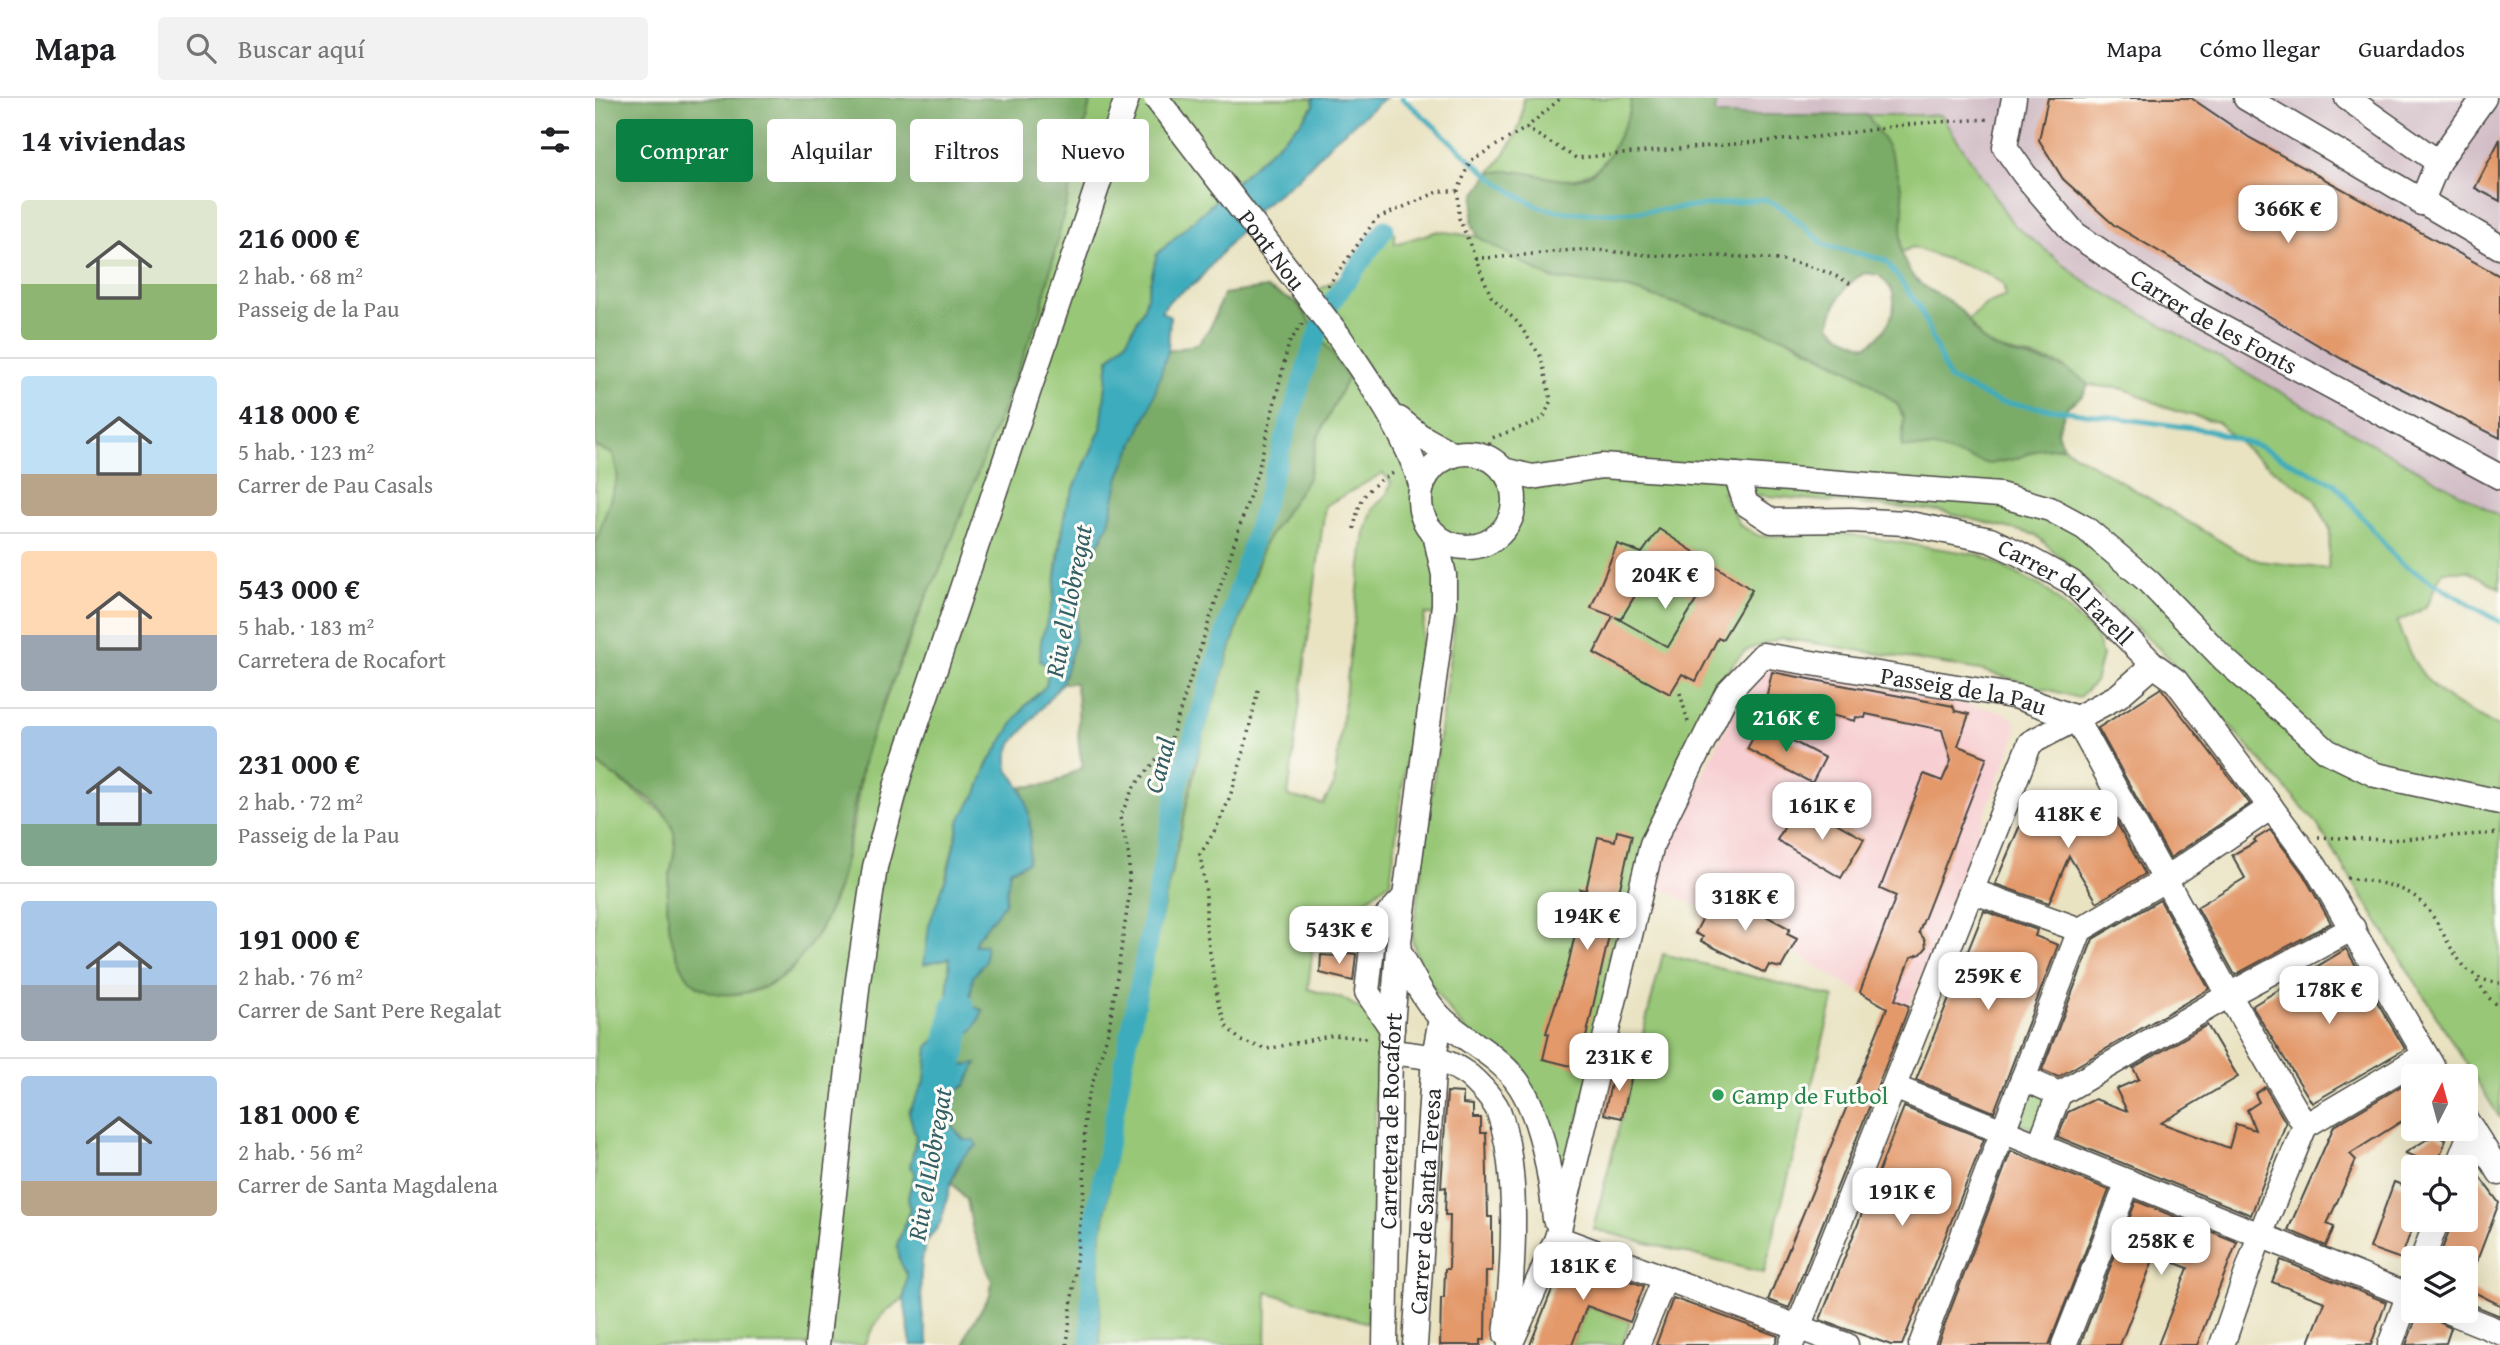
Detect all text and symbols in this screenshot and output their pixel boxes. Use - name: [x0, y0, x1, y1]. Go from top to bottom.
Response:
- search box: [158, 17, 648, 80]
- text: Mapa: [35, 24, 116, 72]
- icon: search: [182, 29, 220, 67]
- text: Buscar aquí: [238, 29, 365, 68]
- text: Mapa: [2106, 31, 2162, 66]
- text: Cómo llegar: [2200, 31, 2320, 66]
- text: Guardados: [2358, 31, 2465, 66]
- text: 14 viviendas: [21, 118, 186, 162]
- chip: Comprar: [616, 119, 753, 182]
- chip: Alquilar: [767, 119, 896, 182]
- chip: Filtros: [910, 119, 1023, 182]
- chip: Nuevo: [1037, 119, 1149, 182]
- icon: filters: [536, 121, 574, 159]
- pin: 366K €: [2231, 186, 2345, 245]
- text: 366K €: [2254, 191, 2322, 224]
- street label: Pont Nou: [1230, 202, 1315, 297]
- text: 216 000 €: [238, 215, 360, 259]
- icon: home: [77, 228, 161, 312]
- text: 2 hab. · 68 m²: [238, 259, 363, 292]
- street label: Carrer de les Fonts: [2124, 259, 2304, 382]
- text: Passeig de la Pau: [238, 292, 399, 325]
- text: 418 000 €: [238, 391, 360, 435]
- icon: home: [77, 404, 161, 488]
- text: 5 hab. · 123 m²: [238, 435, 374, 468]
- text: Carrer de Pau Casals: [238, 468, 433, 501]
- water label: Riu el Llobregat: [1034, 521, 1102, 682]
- street label: Carrer del Farell: [1993, 529, 2142, 653]
- pin: 204K €: [1608, 552, 1722, 611]
- text: 204K €: [1631, 557, 1699, 590]
- text: 543 000 €: [238, 566, 360, 610]
- icon: home: [77, 579, 161, 663]
- text: 5 hab. · 183 m²: [238, 610, 374, 643]
- text: Carretera de Rocafort: [238, 643, 446, 676]
- street label: Passeig de la Pau: [1878, 657, 2052, 724]
- pin: 216K €: [1729, 694, 1843, 754]
- text: 216K €: [1752, 700, 1820, 733]
- water label: Canal: [1133, 733, 1185, 797]
- text: 231 000 €: [238, 741, 360, 785]
- icon: home: [77, 754, 161, 838]
- pin: 161K €: [1765, 782, 1879, 842]
- text: 2 hab. · 72 m²: [238, 785, 363, 818]
- text: 161K €: [1788, 788, 1856, 821]
- pin: 418K €: [2011, 790, 2125, 850]
- text: 418K €: [2034, 796, 2102, 829]
- text: Passeig de la Pau: [238, 818, 399, 851]
- pin: 318K €: [1688, 874, 1802, 933]
- text: 318K €: [1711, 879, 1779, 912]
- pin: 194K €: [1530, 892, 1644, 952]
- text: 194K €: [1553, 898, 1621, 931]
- pin: 543K €: [1282, 906, 1396, 966]
- text: 543K €: [1305, 912, 1373, 945]
- text: 191 000 €: [238, 916, 360, 960]
- icon: home: [77, 929, 161, 1013]
- pin: 259K €: [1931, 953, 2045, 1012]
- text: 259K €: [1954, 958, 2022, 991]
- text: 2 hab. · 76 m²: [238, 960, 363, 993]
- pin: 178K €: [2272, 967, 2386, 1026]
- text: 178K €: [2295, 972, 2363, 1005]
- text: Carrer de Sant Pere Regalat: [238, 993, 502, 1026]
- street label: Carretera de Rocafort: [1369, 1011, 1411, 1230]
- pin: 231K €: [1562, 1034, 1676, 1093]
- text: 231K €: [1585, 1039, 1653, 1072]
- north arrow: [2401, 1064, 2478, 1141]
- map controls: [2401, 1064, 2478, 1323]
- place label: Camp de Futbol: [1732, 1078, 1888, 1113]
- water label: Riu el Llobregat: [896, 1084, 962, 1245]
- street label: Carrer de Santa Teresa: [1400, 1086, 1449, 1316]
- marker: Camp de Futbol: [1710, 1087, 1726, 1103]
- text: 181 000 €: [238, 1091, 360, 1135]
- icon: home: [77, 1104, 161, 1188]
- text: 2 hab. · 56 m²: [238, 1135, 363, 1168]
- button: locate: [2401, 1155, 2478, 1232]
- text: Carrer de Santa Magdalena: [238, 1168, 498, 1201]
- pin: 191K €: [1845, 1168, 1959, 1228]
- text: 191K €: [1868, 1174, 1936, 1207]
- pin: 258K €: [2104, 1218, 2218, 1277]
- text: 258K €: [2127, 1223, 2195, 1256]
- pin: 181K €: [1526, 1242, 1640, 1302]
- button: layers: [2401, 1246, 2478, 1323]
- text: 181K €: [1549, 1248, 1617, 1281]

